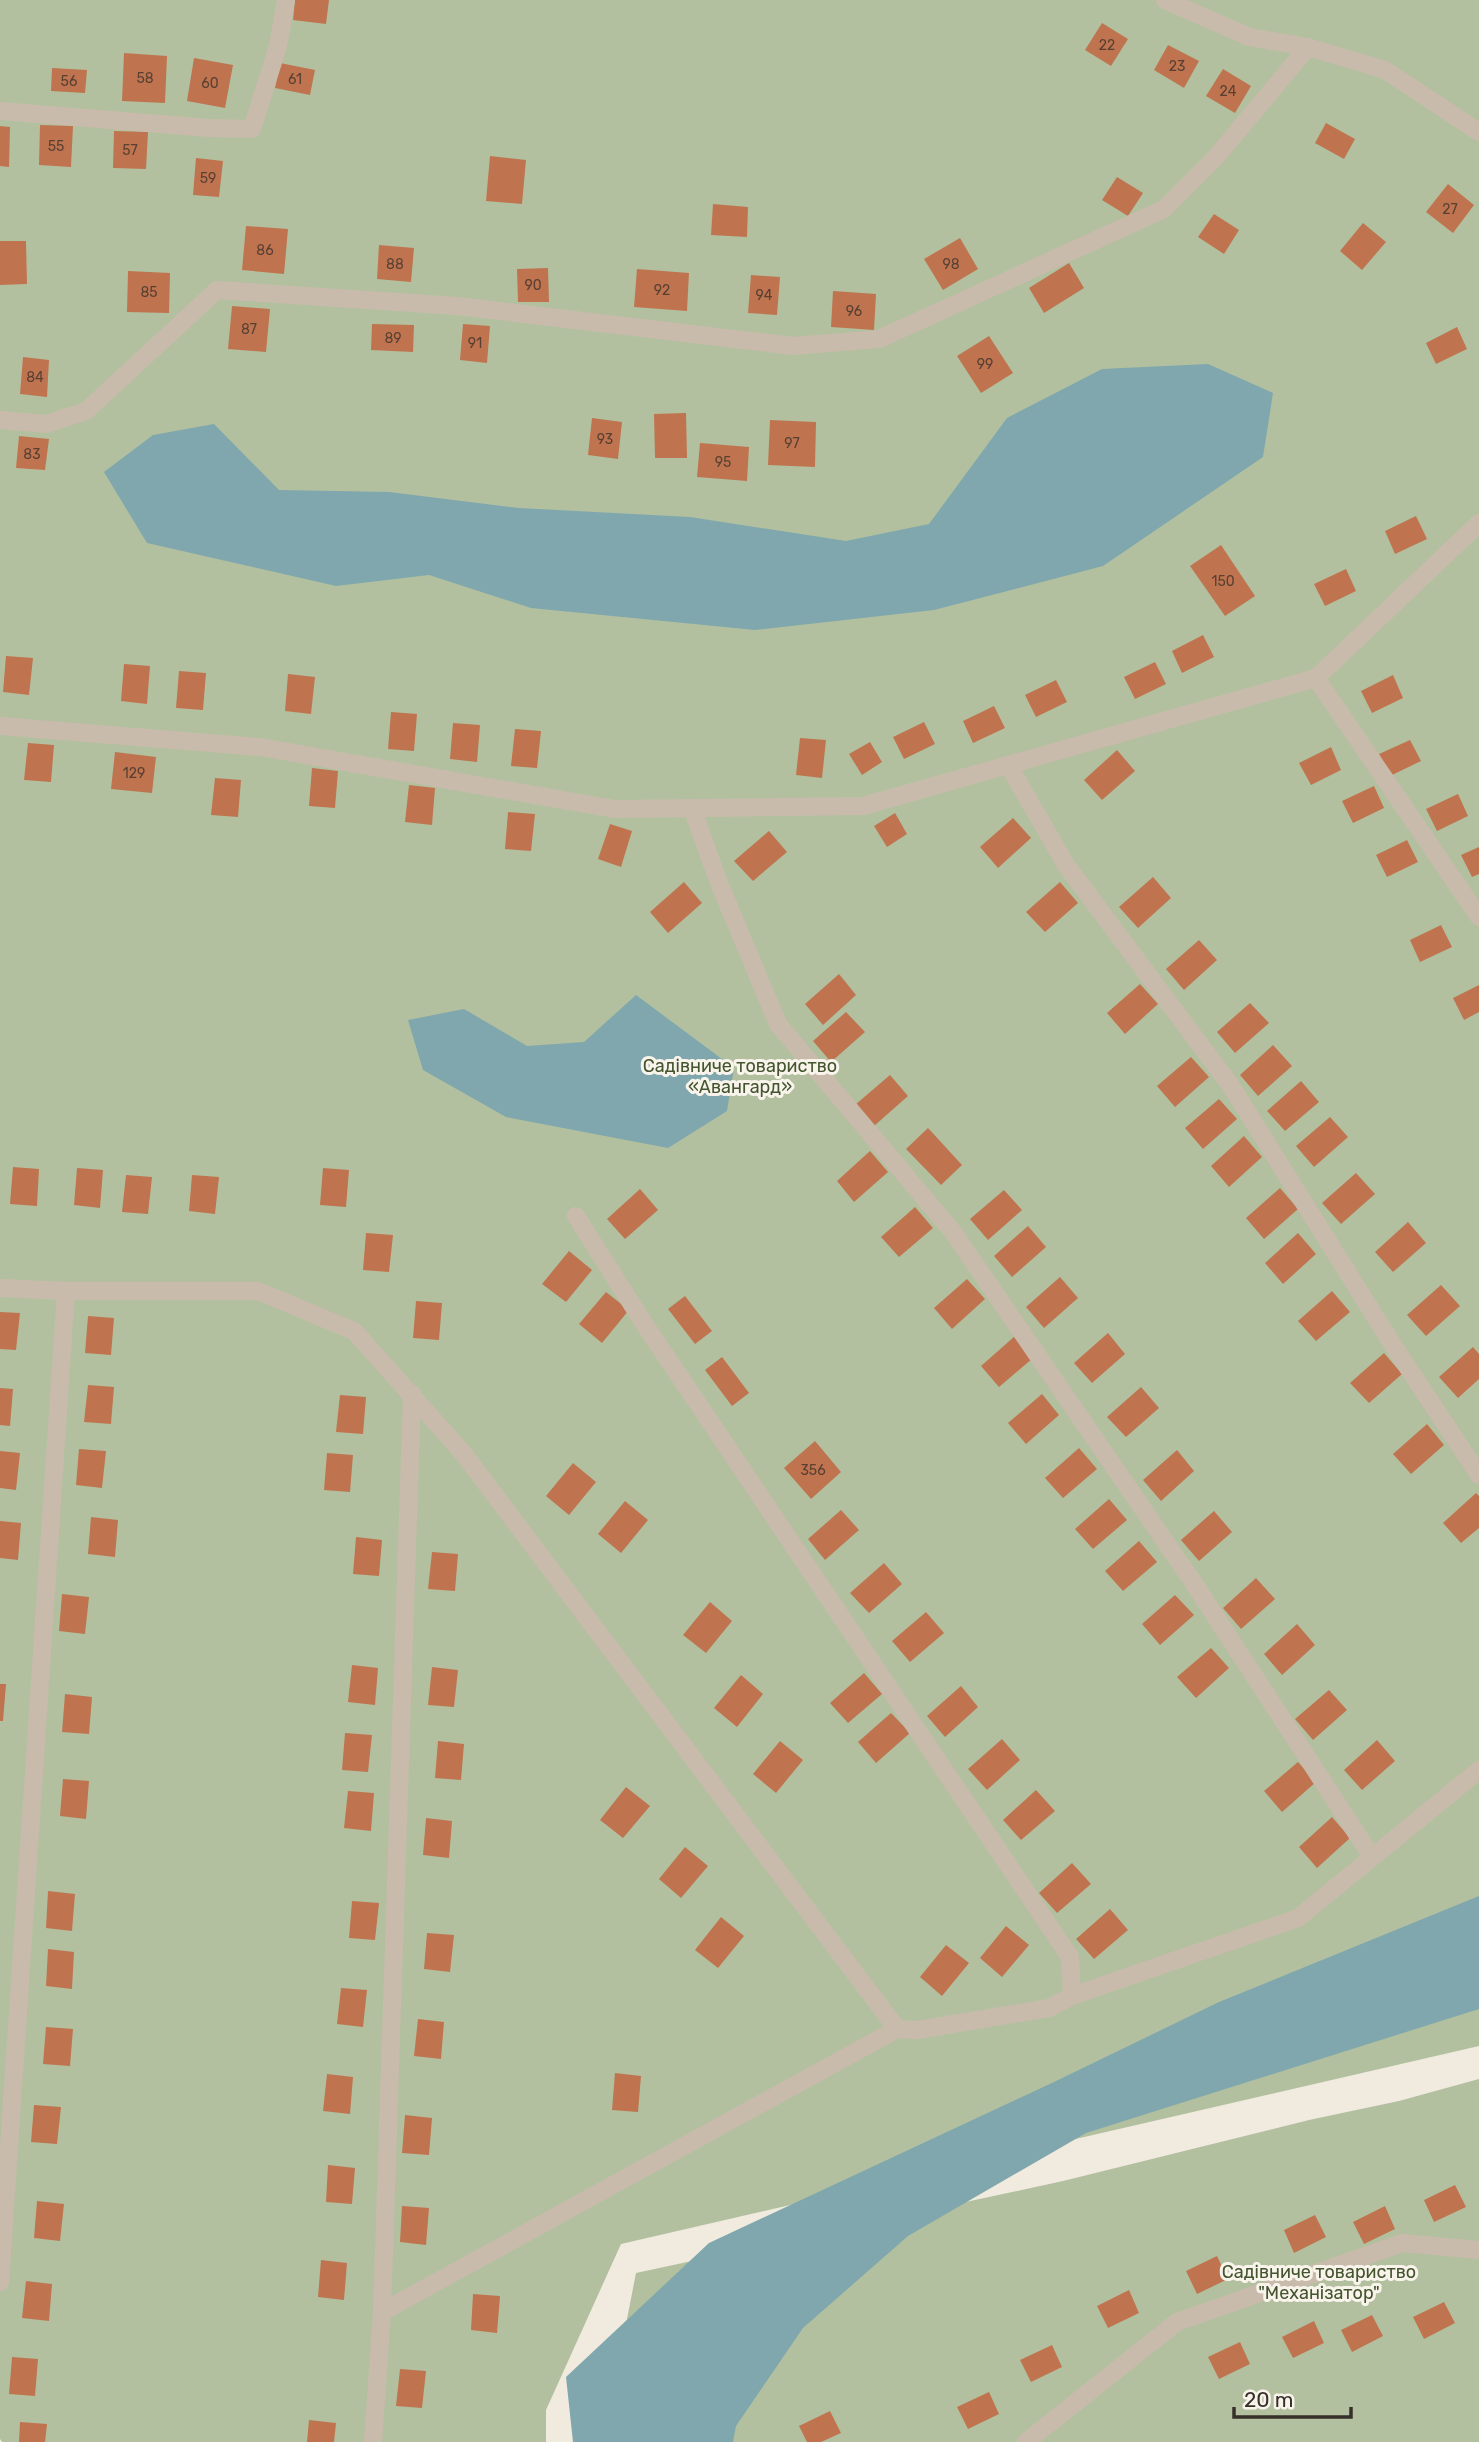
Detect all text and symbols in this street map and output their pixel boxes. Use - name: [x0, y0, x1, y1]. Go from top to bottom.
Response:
- house number: 22: [1099, 37, 1115, 54]
- house number: 23: [1169, 58, 1185, 75]
- house number: 58: [136, 70, 154, 87]
- house number: 61: [288, 71, 302, 88]
- house number: 56: [61, 73, 77, 90]
- house number: 60: [201, 75, 219, 92]
- house number: 24: [1220, 83, 1237, 100]
- house number: 55: [48, 138, 64, 155]
- house number: 57: [122, 142, 138, 159]
- house number: 59: [200, 170, 216, 187]
- house number: 27: [1442, 201, 1458, 218]
- house number: 86: [256, 242, 274, 259]
- house number: 88: [386, 256, 404, 273]
- house number: 98: [942, 256, 960, 273]
- house number: 90: [524, 277, 542, 294]
- house number: 92: [654, 282, 670, 299]
- house number: 85: [140, 284, 158, 301]
- house number: 94: [756, 287, 773, 304]
- house number: 96: [846, 303, 862, 320]
- house number: 87: [241, 321, 257, 338]
- house number: 89: [384, 330, 402, 347]
- house number: 91: [468, 335, 482, 352]
- house number: 99: [977, 356, 993, 373]
- house number: 84: [26, 369, 44, 386]
- house number: 93: [597, 431, 613, 448]
- house number: 97: [784, 435, 800, 452]
- house number: 83: [23, 446, 41, 463]
- house number: 95: [715, 454, 731, 471]
- house number: 150: [1211, 573, 1235, 590]
- house number: 129: [123, 765, 145, 782]
- park label: Садівниче товариство «Авангард»: [643, 1055, 837, 1098]
- house number: 356: [800, 1462, 826, 1479]
- park label: Садівниче товариство "Механізатор": [1222, 2261, 1416, 2304]
- scale bar: [1234, 2376, 1351, 2420]
- text: 20 m: [1244, 2387, 1293, 2412]

